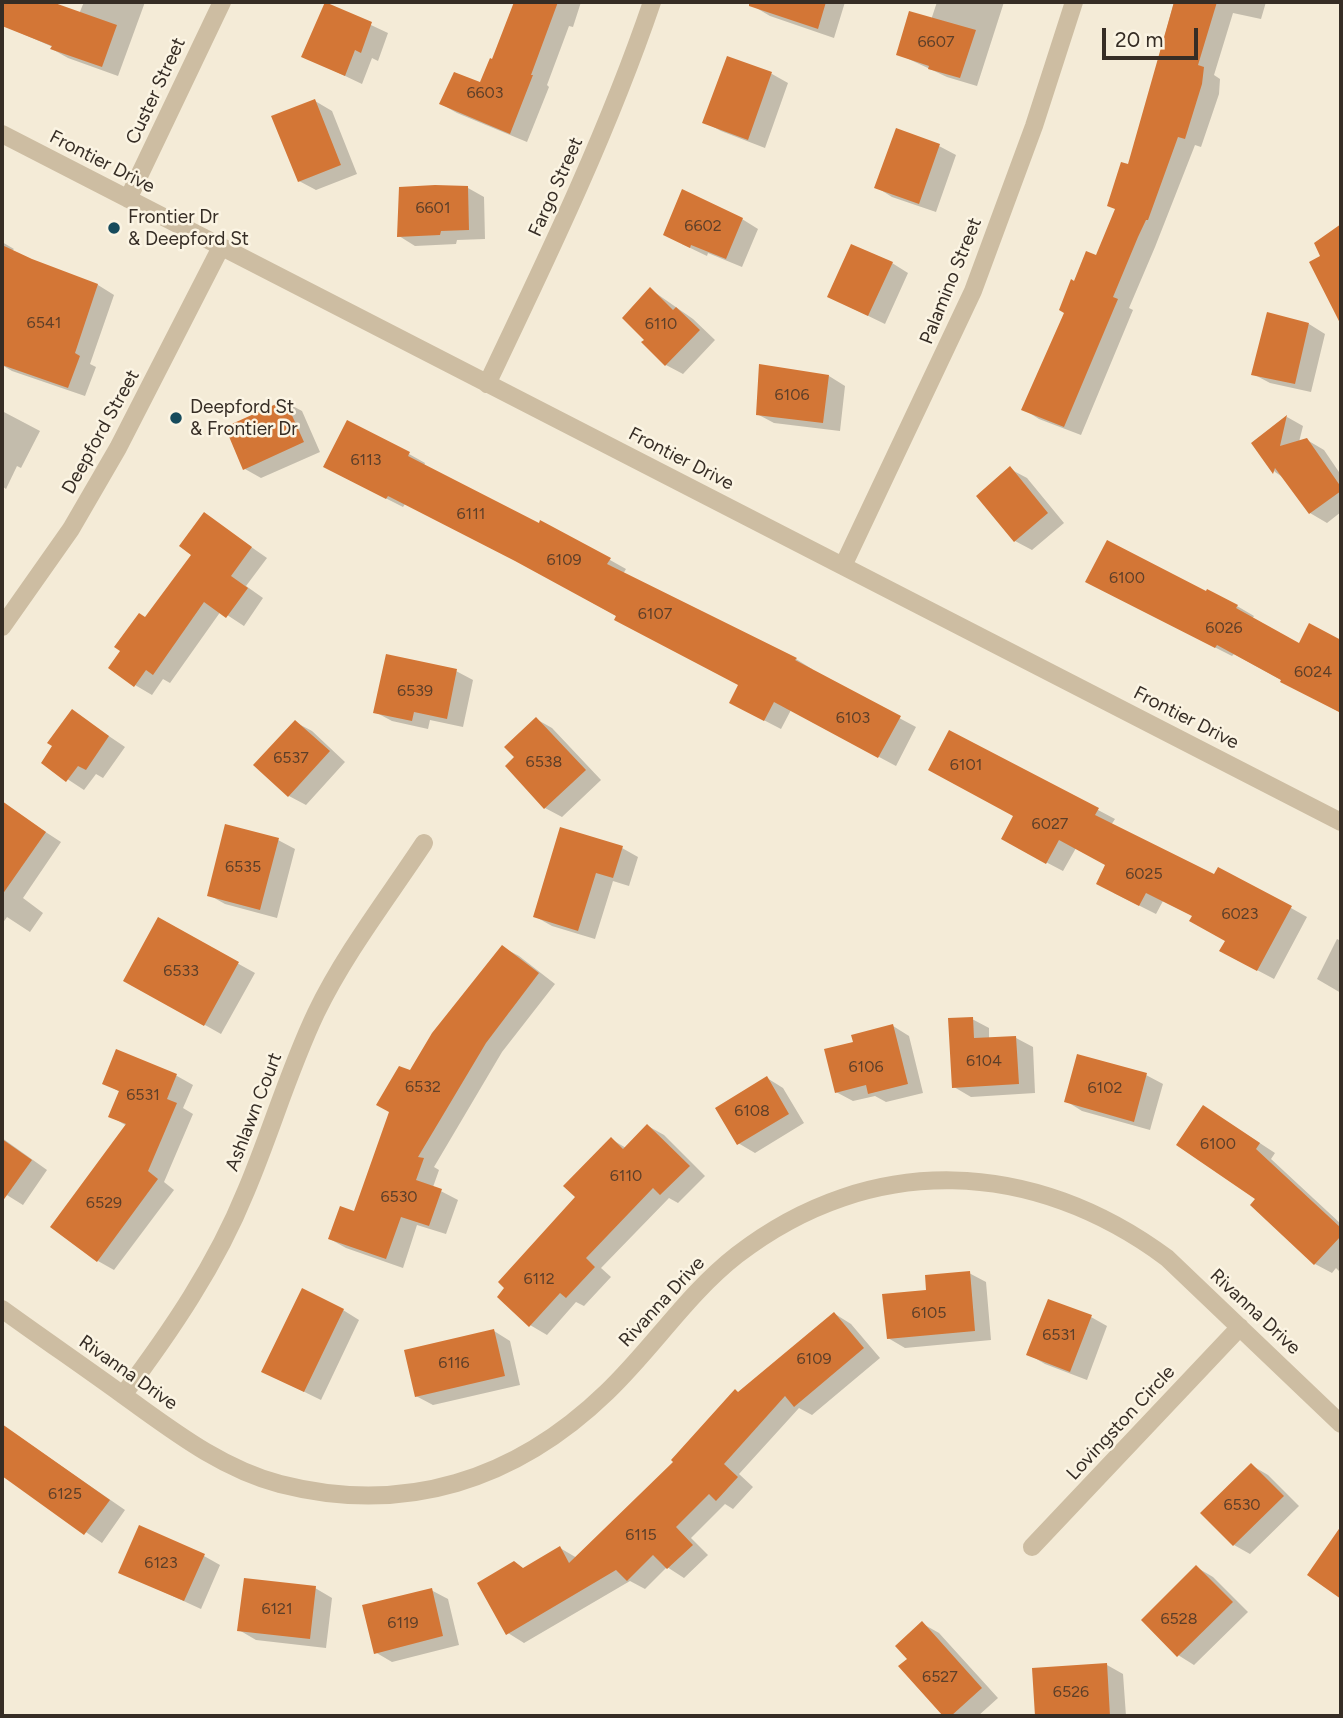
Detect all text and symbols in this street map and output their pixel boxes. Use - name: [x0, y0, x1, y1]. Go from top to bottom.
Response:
- scale bar: [1105, 14, 1201, 58]
- text: 20 m: [1115, 27, 1163, 52]
- house number: 6607: [918, 32, 954, 52]
- street label: Custer Street: [121, 34, 191, 148]
- house number: 6603: [466, 83, 504, 103]
- street label: Frontier Drive: [46, 126, 158, 198]
- street label: Fargo Street: [524, 134, 588, 240]
- house number: 6601: [416, 198, 450, 218]
- place label: Frontier Dr & Deepford St: [128, 206, 249, 250]
- street label: Palamino Street: [915, 214, 987, 348]
- house number: 6602: [684, 216, 722, 236]
- marker: Frontier Dr & Deepford St: [106, 220, 122, 236]
- house number: 6541: [27, 313, 61, 333]
- house number: 6110: [645, 314, 677, 334]
- street label: Deepford Street: [57, 366, 145, 498]
- house number: 6106: [775, 385, 809, 405]
- place label: Deepford St & Frontier Dr: [190, 396, 298, 440]
- marker: Deepford St & Frontier Dr: [168, 410, 184, 426]
- street label: Frontier Drive: [625, 423, 737, 495]
- house number: 6113: [351, 450, 381, 470]
- house number: 6111: [457, 504, 485, 524]
- house number: 6109: [547, 550, 581, 570]
- house number: 6100: [1109, 568, 1145, 588]
- house number: 6107: [638, 604, 672, 624]
- house number: 6026: [1205, 618, 1243, 638]
- house number: 6024: [1294, 662, 1332, 682]
- house number: 6539: [397, 681, 433, 701]
- street label: Frontier Drive: [1130, 682, 1242, 754]
- house number: 6103: [836, 708, 870, 728]
- house number: 6537: [273, 748, 309, 768]
- house number: 6538: [526, 752, 562, 772]
- house number: 6101: [950, 755, 982, 775]
- house number: 6027: [1032, 814, 1068, 834]
- house number: 6535: [225, 857, 261, 877]
- house number: 6025: [1125, 864, 1163, 884]
- house number: 6023: [1222, 904, 1258, 924]
- house number: 6533: [163, 961, 199, 981]
- street label: Ashlawn Court: [221, 1049, 287, 1175]
- house number: 6104: [966, 1051, 1002, 1071]
- house number: 6106: [849, 1057, 883, 1077]
- house number: 6532: [405, 1077, 441, 1097]
- house number: 6102: [1088, 1078, 1122, 1098]
- house number: 6531: [126, 1085, 160, 1105]
- house number: 6108: [734, 1101, 770, 1121]
- house number: 6100: [1200, 1134, 1236, 1154]
- house number: 6110: [610, 1166, 642, 1186]
- house number: 6530: [380, 1187, 418, 1207]
- house number: 6529: [86, 1193, 122, 1213]
- street label: Rivanna Drive: [614, 1252, 710, 1352]
- street label: Rivanna Drive: [1205, 1264, 1305, 1360]
- house number: 6112: [523, 1269, 555, 1289]
- house number: 6105: [911, 1303, 947, 1323]
- house number: 6531: [1042, 1325, 1076, 1345]
- street label: Rivanna Drive: [74, 1331, 182, 1415]
- house number: 6109: [797, 1349, 831, 1369]
- house number: 6116: [438, 1353, 470, 1373]
- street label: Lovingston Circle: [1062, 1361, 1180, 1485]
- house number: 6125: [48, 1484, 82, 1504]
- house number: 6530: [1223, 1495, 1261, 1515]
- house number: 6115: [625, 1525, 657, 1545]
- house number: 6123: [144, 1553, 178, 1573]
- house number: 6121: [261, 1599, 293, 1619]
- house number: 6528: [1160, 1609, 1198, 1629]
- house number: 6119: [387, 1613, 419, 1633]
- house number: 6527: [922, 1667, 958, 1687]
- house number: 6526: [1053, 1682, 1089, 1702]

